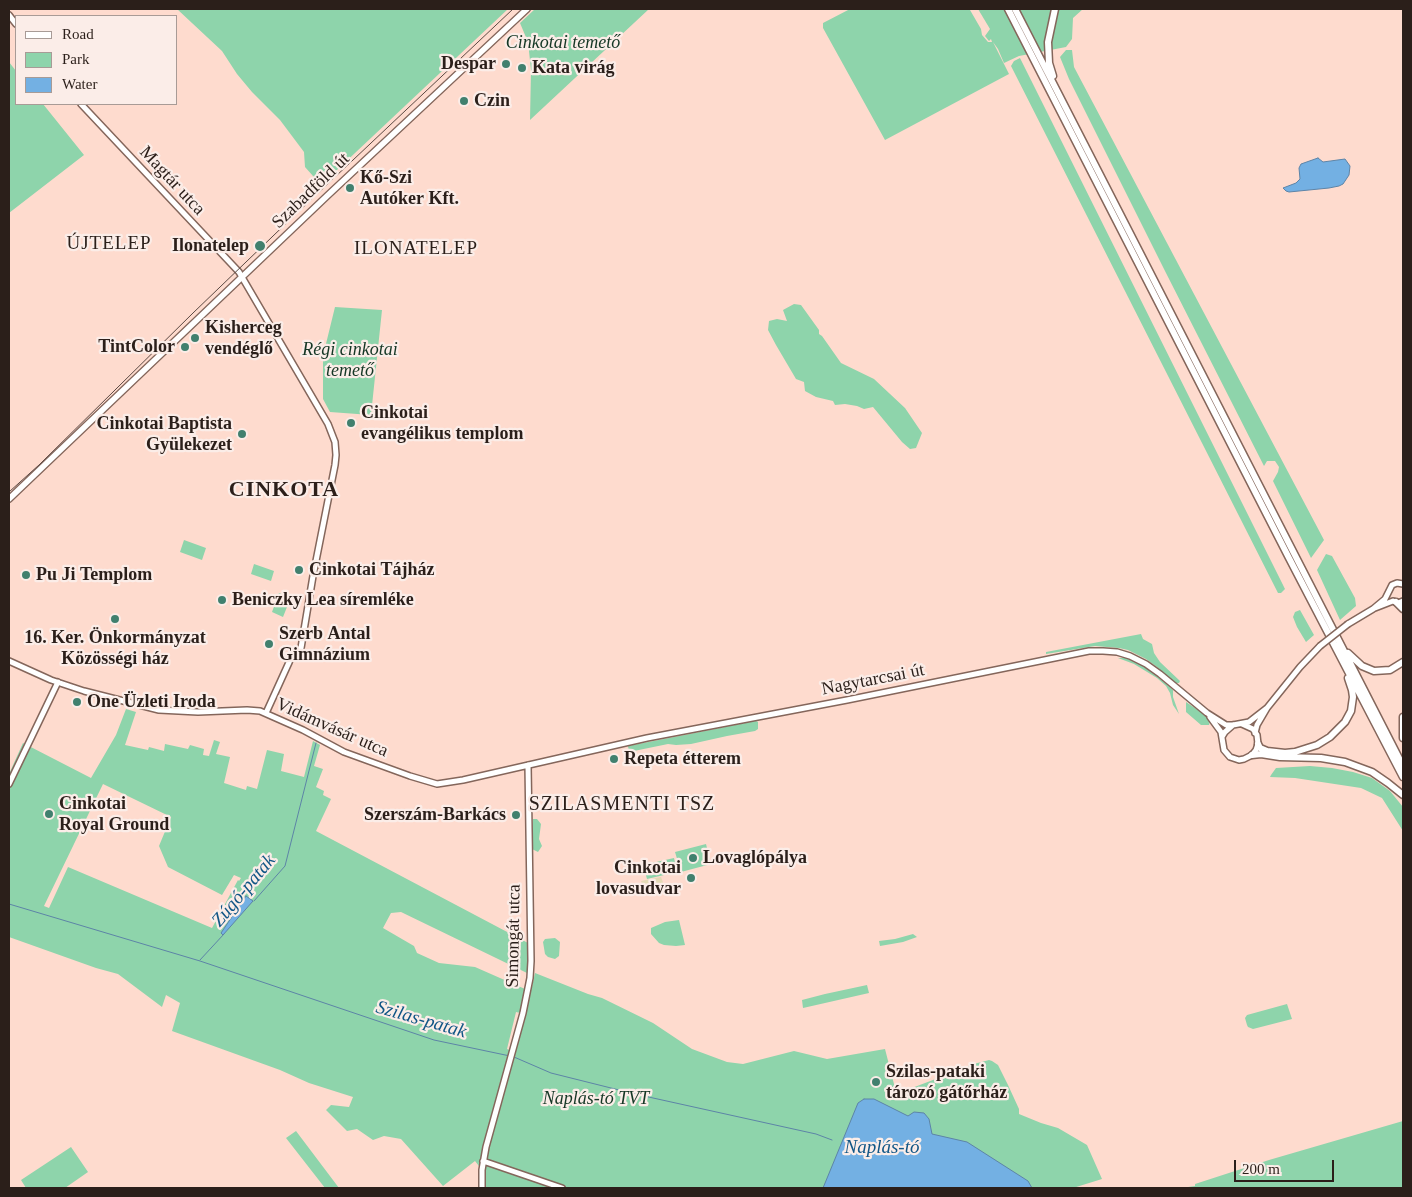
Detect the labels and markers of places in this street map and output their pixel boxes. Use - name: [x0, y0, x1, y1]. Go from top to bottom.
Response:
- place label: Despar: [441, 53, 496, 75]
- place label: Kata virág: [532, 57, 614, 79]
- marker: Despar: [500, 58, 512, 70]
- marker: Kata virág: [516, 62, 528, 74]
- place label: Czin: [474, 90, 510, 112]
- marker: Czin: [458, 95, 470, 107]
- place label: Kő-Szi Autóker Kft.: [360, 167, 459, 210]
- marker: Kő-Szi Autóker Kft.: [344, 182, 356, 194]
- place label: Ilonatelep: [172, 235, 249, 257]
- marker: Ilonatelep: [253, 239, 267, 253]
- place label: Kisherceg vendéglő: [205, 317, 282, 359]
- marker: Kisherceg vendéglő: [189, 332, 201, 344]
- place label: TintColor: [98, 336, 175, 358]
- marker: TintColor: [179, 341, 191, 353]
- place label: Cinkotai evangélikus templom: [361, 402, 524, 444]
- place label: Cinkotai Baptista Gyülekezet: [96, 413, 232, 456]
- marker: Cinkotai evangélikus templom: [345, 417, 357, 429]
- marker: Cinkotai Baptista Gyülekezet: [236, 428, 248, 440]
- place label: Cinkotai Tájház: [309, 559, 435, 581]
- place label: Pu Ji Templom: [36, 564, 152, 586]
- marker: Cinkotai Tájház: [293, 564, 305, 576]
- marker: Pu Ji Templom: [20, 569, 32, 581]
- place label: Beniczky Lea síremléke: [232, 589, 414, 611]
- marker: Beniczky Lea síremléke: [216, 594, 228, 606]
- marker: 16. Ker. Önkormányzat Közösségi ház: [109, 613, 121, 625]
- place label: Szerb Antal Gimnázium: [279, 623, 370, 666]
- place label: 16. Ker. Önkormányzat Közösségi ház: [24, 627, 206, 670]
- marker: Szerb Antal Gimnázium: [263, 638, 275, 650]
- place label: One Üzleti Iroda: [87, 691, 216, 713]
- marker: One Üzleti Iroda: [71, 696, 83, 708]
- place label: Repeta étterem: [624, 748, 741, 770]
- marker: Repeta étterem: [608, 753, 620, 765]
- place label: Cinkotai Royal Ground: [59, 793, 169, 836]
- place label: Szerszám-Barkács: [364, 804, 506, 826]
- marker: Cinkotai Royal Ground: [43, 808, 55, 820]
- marker: Szerszám-Barkács: [510, 809, 522, 821]
- place label: Lovaglópálya: [703, 847, 807, 869]
- marker: Lovaglópálya: [687, 852, 699, 864]
- place label: Cinkotai lovasudvar: [596, 857, 681, 900]
- marker: Cinkotai lovasudvar: [685, 872, 697, 884]
- place label: Szilas-pataki tározó gátőrház: [886, 1061, 1007, 1104]
- marker: Szilas-pataki tározó gátőrház: [870, 1076, 882, 1088]

